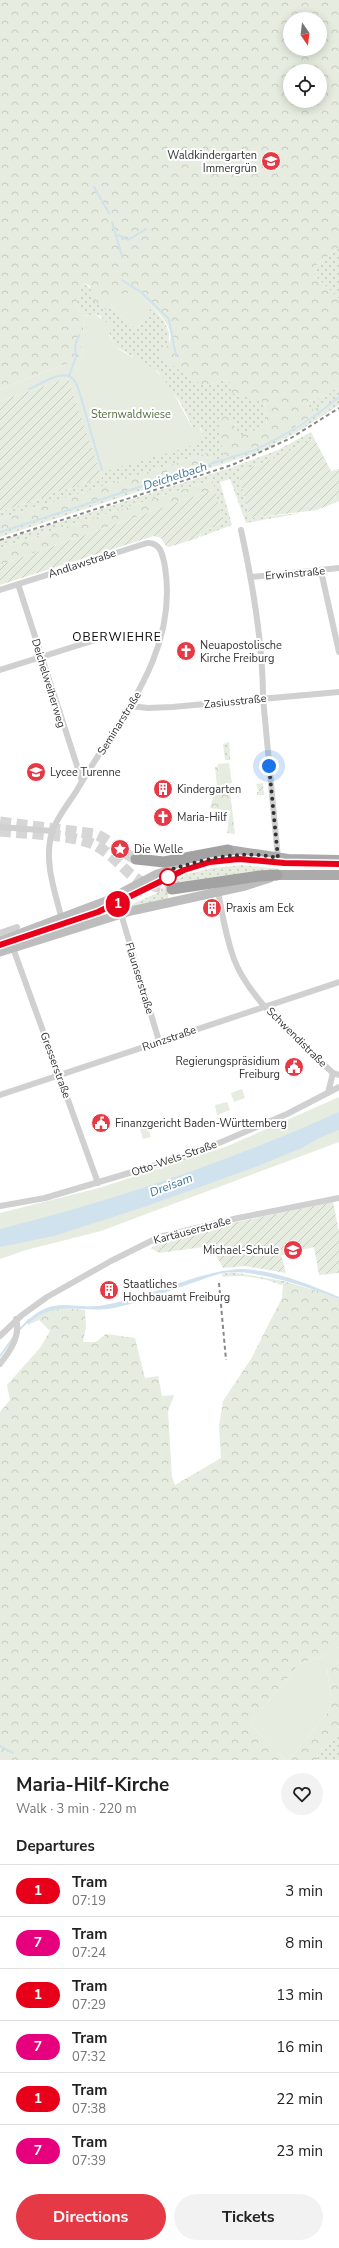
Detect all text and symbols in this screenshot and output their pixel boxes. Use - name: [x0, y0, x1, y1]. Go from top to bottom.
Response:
- north arrow: [283, 12, 327, 56]
- map controls: [283, 12, 327, 108]
- button: locate: [283, 64, 327, 108]
- place label: Waldkindergarten Immergrün: [167, 148, 257, 176]
- school or university icon: Waldkindergarten Immergrün: [260, 150, 282, 172]
- park label: Sternwaldwiese: [91, 407, 171, 422]
- water label: Deichelbach: [141, 458, 209, 494]
- street label: Andlawstraße: [46, 545, 118, 581]
- street label: Erwinstraße: [264, 563, 326, 584]
- district label: OBERWIEHRE: [72, 629, 162, 645]
- street label: Deichelweiherweg: [28, 637, 69, 729]
- place label: Neuapostolische Kirche Freiburg: [200, 638, 282, 666]
- church icon: Neuapostolische Kirche Freiburg: [175, 640, 197, 662]
- street label: Seminarstraße: [94, 689, 145, 758]
- street label: Zasiusstraße: [203, 691, 267, 712]
- your location: [259, 756, 279, 776]
- school or university icon: Lycee Turenne: [25, 761, 47, 783]
- place label: Lycee Turenne: [50, 765, 121, 780]
- building icon: Kindergarten: [152, 778, 174, 800]
- place label: Kindergarten: [177, 782, 241, 797]
- church icon: Maria-Hilf: [152, 806, 174, 828]
- place label: Maria-Hilf: [177, 810, 227, 825]
- place icon: Die Welle: [109, 838, 131, 860]
- place label: Die Welle: [134, 842, 183, 857]
- unlabelled marker: [159, 868, 177, 886]
- line badge: 1: [105, 891, 131, 917]
- text: 1: [114, 894, 122, 913]
- building icon: Praxis am Eck: [201, 897, 223, 919]
- place label: Praxis am Eck: [226, 901, 295, 916]
- street label: Flaunserstraße: [122, 941, 158, 1016]
- street label: Schwendistraße: [263, 1004, 330, 1071]
- street label: Runzstraße: [140, 1022, 198, 1055]
- street label: Gresserstraße: [37, 1030, 75, 1100]
- place label: Regierungspräsidium Freiburg: [175, 1054, 280, 1082]
- public building icon: Regierungspräsidium Freiburg: [283, 1056, 305, 1078]
- public building icon: Finanzgericht Baden-Württemberg: [90, 1112, 112, 1134]
- place label: Finanzgericht Baden-Württemberg: [115, 1116, 287, 1131]
- street label: Otto-Wels-Straße: [129, 1137, 219, 1180]
- water label: Dreisam: [147, 1170, 195, 1200]
- street label: Kartäuserstraße: [152, 1213, 232, 1248]
- school or university icon: Michael-Schule: [282, 1239, 304, 1261]
- place label: Michael-Schule: [203, 1243, 279, 1258]
- place label: Staatliches Hochbauamt Freiburg: [123, 1277, 230, 1305]
- building icon: Staatliches Hochbauamt Freiburg: [98, 1279, 120, 1301]
- text: Maria-Hilf-Kirche: [16, 1772, 169, 1798]
- button: heart: [281, 1773, 323, 1815]
- text: Walk · 3 min · 220 m: [16, 1800, 137, 1818]
- text: Departures: [16, 1836, 95, 1856]
- text: Tram: [72, 1872, 107, 1892]
- text: 1: [34, 1881, 42, 1900]
- text: 3 min: [285, 1881, 323, 1901]
- text: 07:19: [72, 1892, 106, 1910]
- text: Tram: [72, 1924, 107, 1944]
- text: 7: [34, 1933, 42, 1952]
- text: 8 min: [285, 1933, 323, 1953]
- text: 07:24: [72, 1944, 106, 1962]
- text: Tram: [72, 1976, 107, 1996]
- text: 1: [34, 1985, 42, 2004]
- text: 13 min: [276, 1985, 323, 2005]
- text: 07:29: [72, 1996, 106, 2014]
- text: Tram: [72, 2028, 107, 2048]
- text: 7: [34, 2037, 42, 2056]
- text: 16 min: [276, 2037, 323, 2057]
- text: 07:32: [72, 2048, 106, 2066]
- text: Tram: [72, 2080, 107, 2100]
- text: 1: [34, 2089, 42, 2108]
- text: 22 min: [276, 2089, 323, 2109]
- text: 07:38: [72, 2100, 106, 2118]
- text: Tram: [72, 2132, 107, 2152]
- text: 7: [34, 2141, 42, 2160]
- text: 23 min: [276, 2141, 323, 2161]
- text: 07:39: [72, 2152, 106, 2170]
- button: Directions: [16, 2194, 166, 2240]
- button: Tickets: [174, 2194, 323, 2240]

